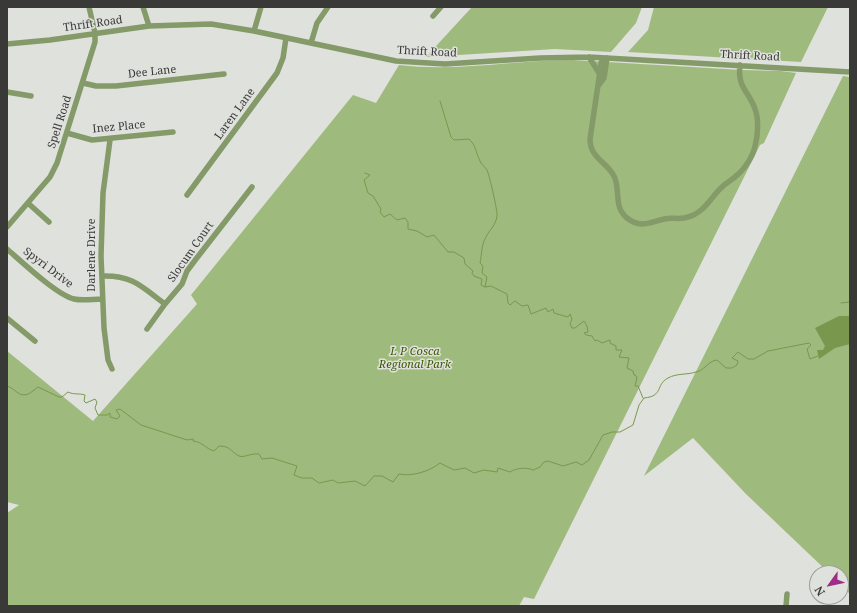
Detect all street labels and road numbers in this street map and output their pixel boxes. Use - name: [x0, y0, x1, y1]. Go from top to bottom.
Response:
- street label: Thrift Road: [63, 13, 123, 35]
- street label: Thrift Road: [397, 44, 457, 60]
- street label: Thrift Road: [720, 48, 780, 64]
- street label: Dee Lane: [127, 63, 177, 81]
- street label: Laren Lane: [212, 86, 258, 142]
- street label: Spell Road: [45, 94, 75, 150]
- street label: Inez Place: [92, 118, 146, 136]
- street label: Darlene Drive: [85, 218, 99, 292]
- street label: Slocum Court: [165, 219, 217, 285]
- street label: Spyri Drive: [20, 245, 76, 291]

